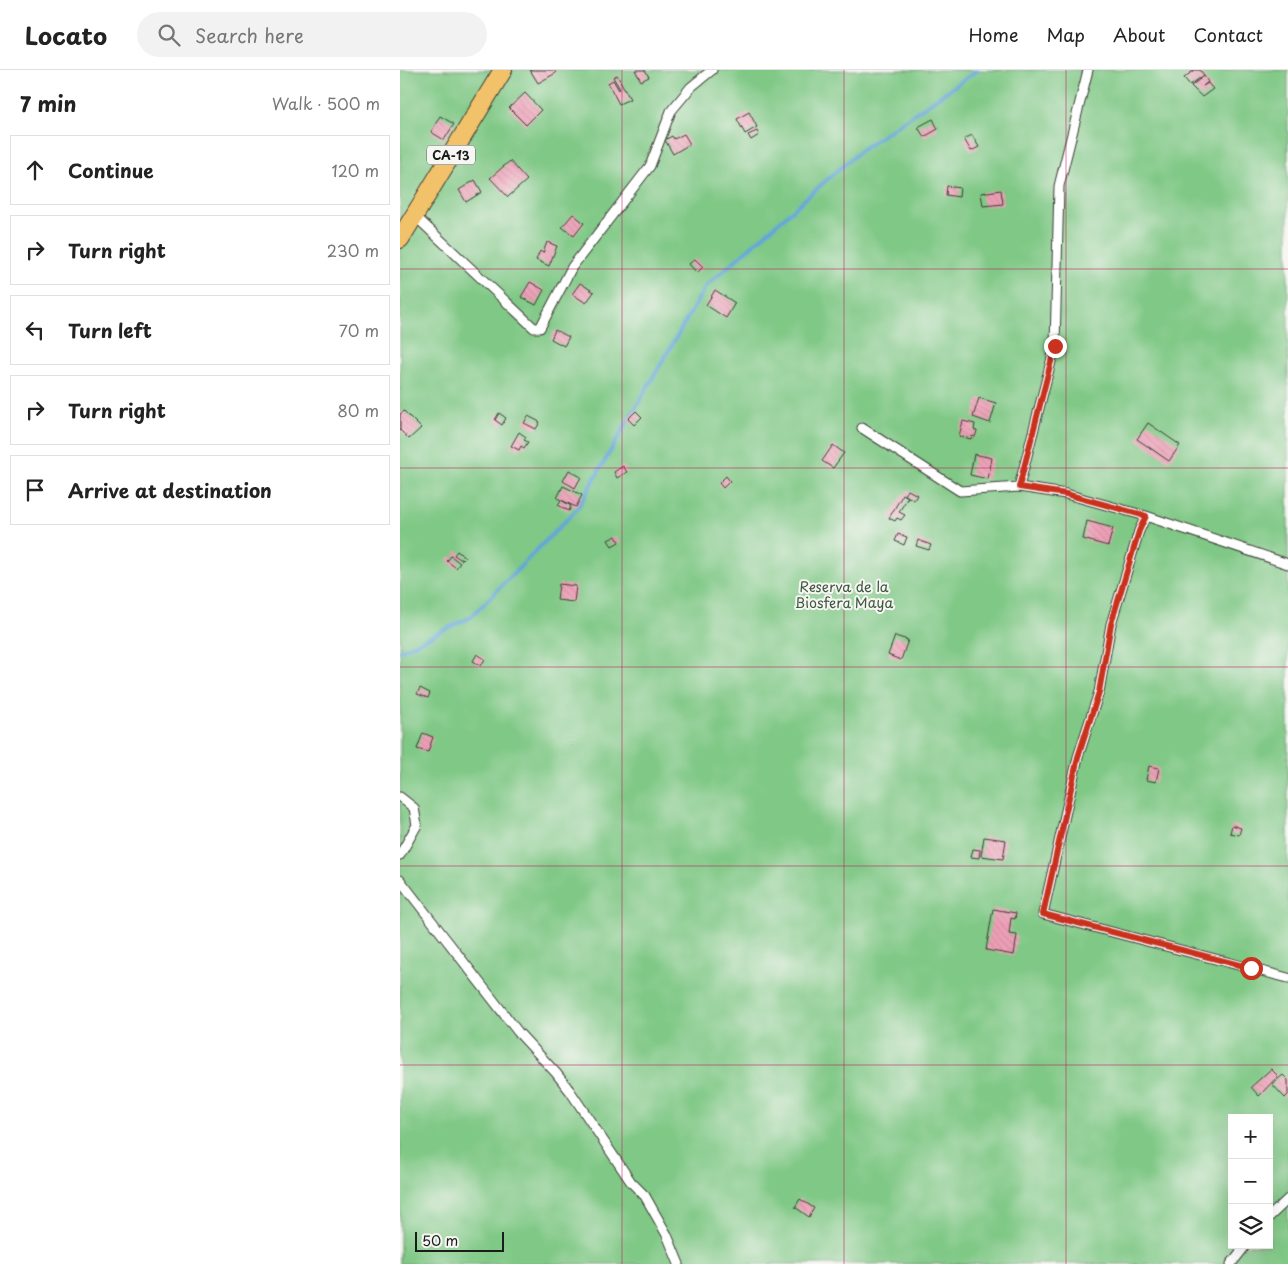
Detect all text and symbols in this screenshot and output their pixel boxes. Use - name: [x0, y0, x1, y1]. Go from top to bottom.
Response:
- search box: [137, 12, 487, 57]
- text: Locato: [25, 17, 107, 53]
- icon: search: [155, 21, 183, 49]
- text: Search here: [195, 21, 304, 49]
- text: Home: [968, 21, 1018, 48]
- text: Map: [1046, 21, 1085, 48]
- text: About: [1113, 21, 1165, 48]
- text: Contact: [1193, 21, 1263, 48]
- text: 7 min: [20, 87, 76, 119]
- text: Walk · 500 m: [272, 91, 380, 115]
- road number: CA-13: [427, 146, 475, 164]
- icon: ahead: [21, 156, 49, 184]
- text: Continue: [68, 156, 154, 184]
- text: 120 m: [332, 158, 379, 182]
- icon: right: [21, 236, 49, 264]
- text: Turn right: [68, 236, 166, 264]
- text: 230 m: [327, 238, 379, 262]
- icon: left: [21, 316, 49, 344]
- text: Turn left: [68, 316, 152, 344]
- text: 70 m: [339, 318, 379, 342]
- route end: [1044, 335, 1067, 358]
- icon: right: [21, 396, 49, 424]
- text: Turn right: [68, 396, 166, 424]
- text: 80 m: [337, 398, 379, 422]
- icon: arrive: [21, 476, 49, 504]
- text: Arrive at destination: [68, 476, 272, 504]
- park label: Reserva de la Biosfera Maya: [795, 576, 893, 613]
- route start: [1240, 957, 1263, 980]
- map controls: [1228, 1114, 1273, 1249]
- button: +: [1228, 1114, 1273, 1159]
- button: −: [1228, 1159, 1273, 1204]
- button: layers: [1228, 1204, 1273, 1249]
- scale bar: [415, 1229, 504, 1252]
- text: 50 m: [422, 1230, 458, 1251]

